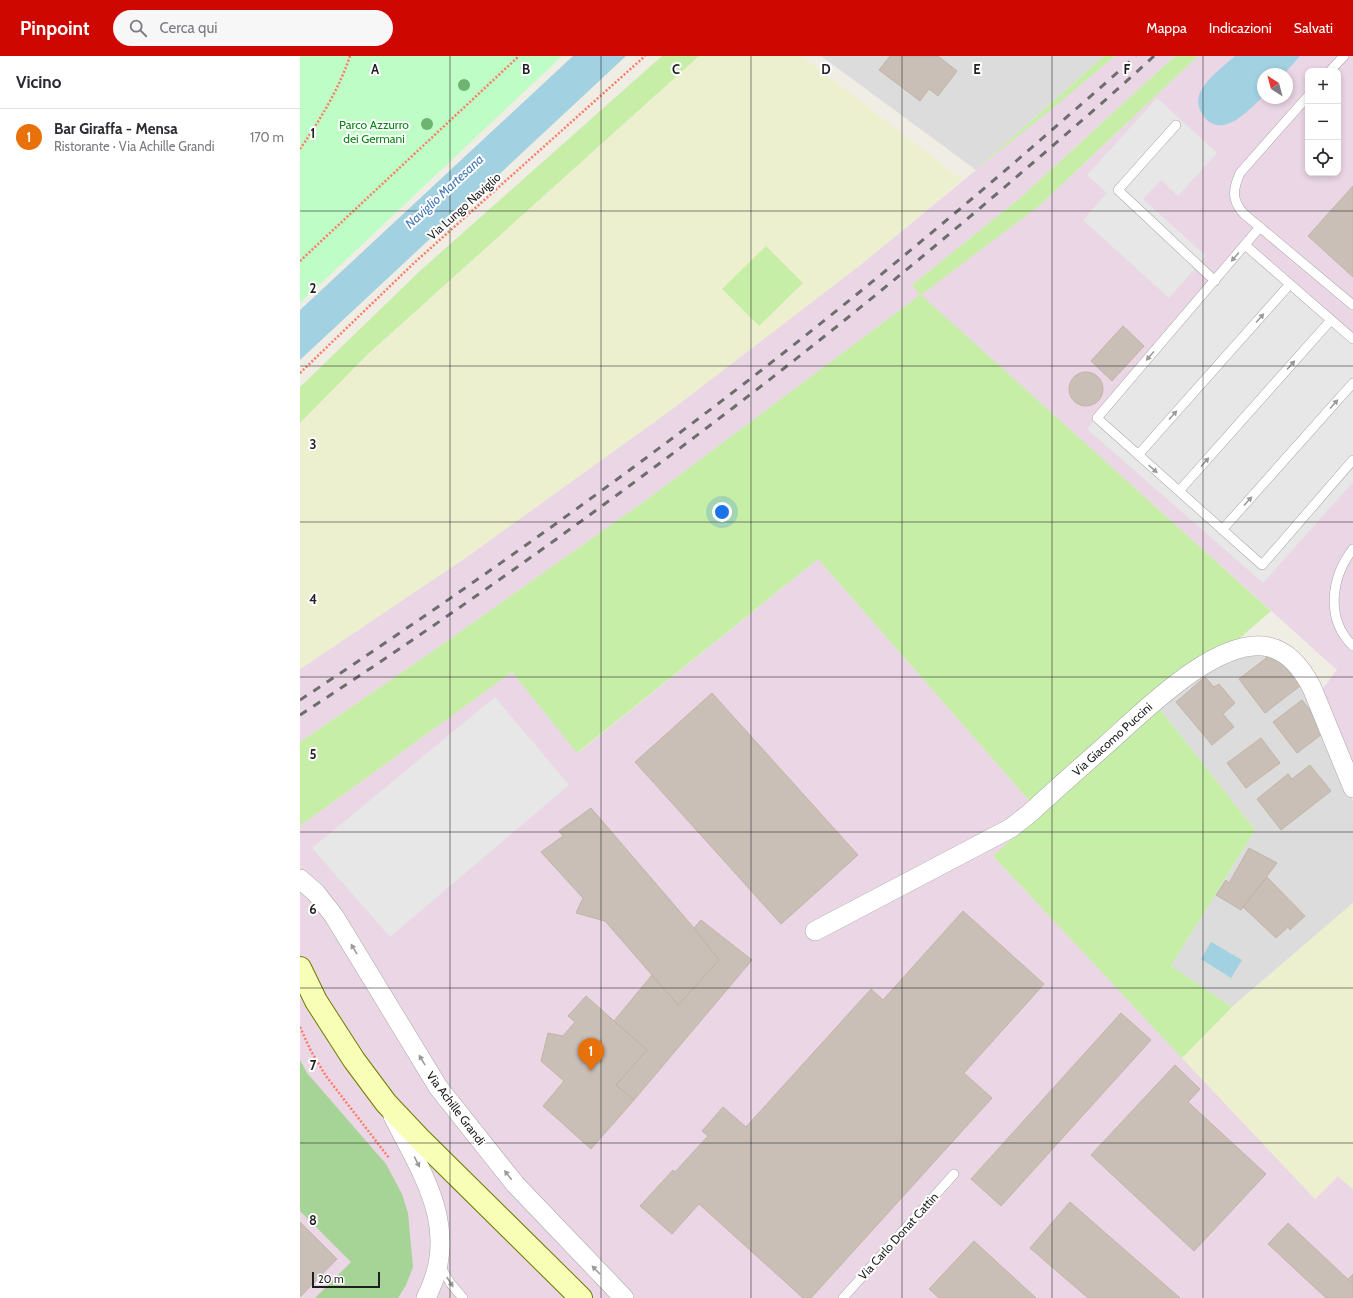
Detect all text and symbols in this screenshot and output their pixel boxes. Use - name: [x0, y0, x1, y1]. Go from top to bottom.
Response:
- search box: [113, 10, 393, 46]
- text: Pinpoint: [20, 17, 89, 40]
- icon: search: [127, 17, 149, 39]
- text: Cerca qui: [159, 19, 217, 37]
- text: Mappa: [1146, 19, 1187, 37]
- text: Indicazioni: [1209, 19, 1272, 37]
- text: Salvati: [1294, 19, 1333, 37]
- text: A: [371, 61, 380, 77]
- text: B: [522, 61, 530, 77]
- text: C: [672, 61, 680, 77]
- text: D: [821, 61, 831, 77]
- text: E: [973, 61, 981, 77]
- text: F: [1124, 61, 1131, 77]
- north arrow: [1257, 68, 1293, 104]
- map controls: [1305, 68, 1341, 176]
- button: +: [1305, 68, 1341, 104]
- text: Vicino: [16, 72, 61, 92]
- button: −: [1305, 104, 1341, 140]
- park label: Parco Azzurro dei Germani: [339, 117, 409, 146]
- text: Bar Giraffa - Mensa: [54, 120, 178, 138]
- text: 1: [311, 125, 315, 141]
- text: 1: [27, 129, 31, 145]
- text: 170 m: [250, 129, 284, 145]
- text: Ristorante · Via Achille Grandi: [54, 138, 215, 154]
- button: locate: [1305, 140, 1341, 176]
- water label: Naviglio Martesana: [402, 151, 486, 231]
- street label: Via Lungo Naviglio: [424, 169, 504, 243]
- one-way arrow: [1230, 252, 1240, 262]
- text: 2: [310, 280, 317, 296]
- one-way arrow: [1255, 313, 1264, 323]
- one-way arrow: [1146, 350, 1155, 361]
- one-way arrow: [1286, 360, 1296, 370]
- one-way arrow: [1330, 398, 1339, 409]
- one-way arrow: [1169, 410, 1178, 420]
- text: 3: [309, 436, 317, 452]
- one-way arrow: [1200, 457, 1209, 468]
- one-way arrow: [1148, 464, 1158, 473]
- one-way arrow: [1244, 496, 1253, 506]
- your location: [712, 502, 732, 522]
- text: 4: [309, 591, 317, 607]
- street label: Via Giacomo Puccini: [1069, 699, 1155, 779]
- text: 5: [310, 746, 317, 762]
- text: 6: [309, 901, 317, 917]
- one-way arrow: [351, 943, 358, 955]
- pin: 1: [578, 1038, 604, 1071]
- one-way arrow: [418, 1054, 425, 1066]
- text: 7: [310, 1057, 317, 1073]
- street label: Via Achille Grandi: [423, 1068, 489, 1148]
- one-way arrow: [414, 1156, 420, 1168]
- one-way arrow: [503, 1169, 512, 1180]
- street label: Via Carlo Donat Cattin: [855, 1189, 941, 1283]
- text: 8: [309, 1212, 317, 1228]
- one-way arrow: [592, 1265, 601, 1275]
- scale bar: [312, 1270, 380, 1289]
- text: 20 m: [318, 1272, 344, 1286]
- one-way arrow: [446, 1277, 454, 1287]

